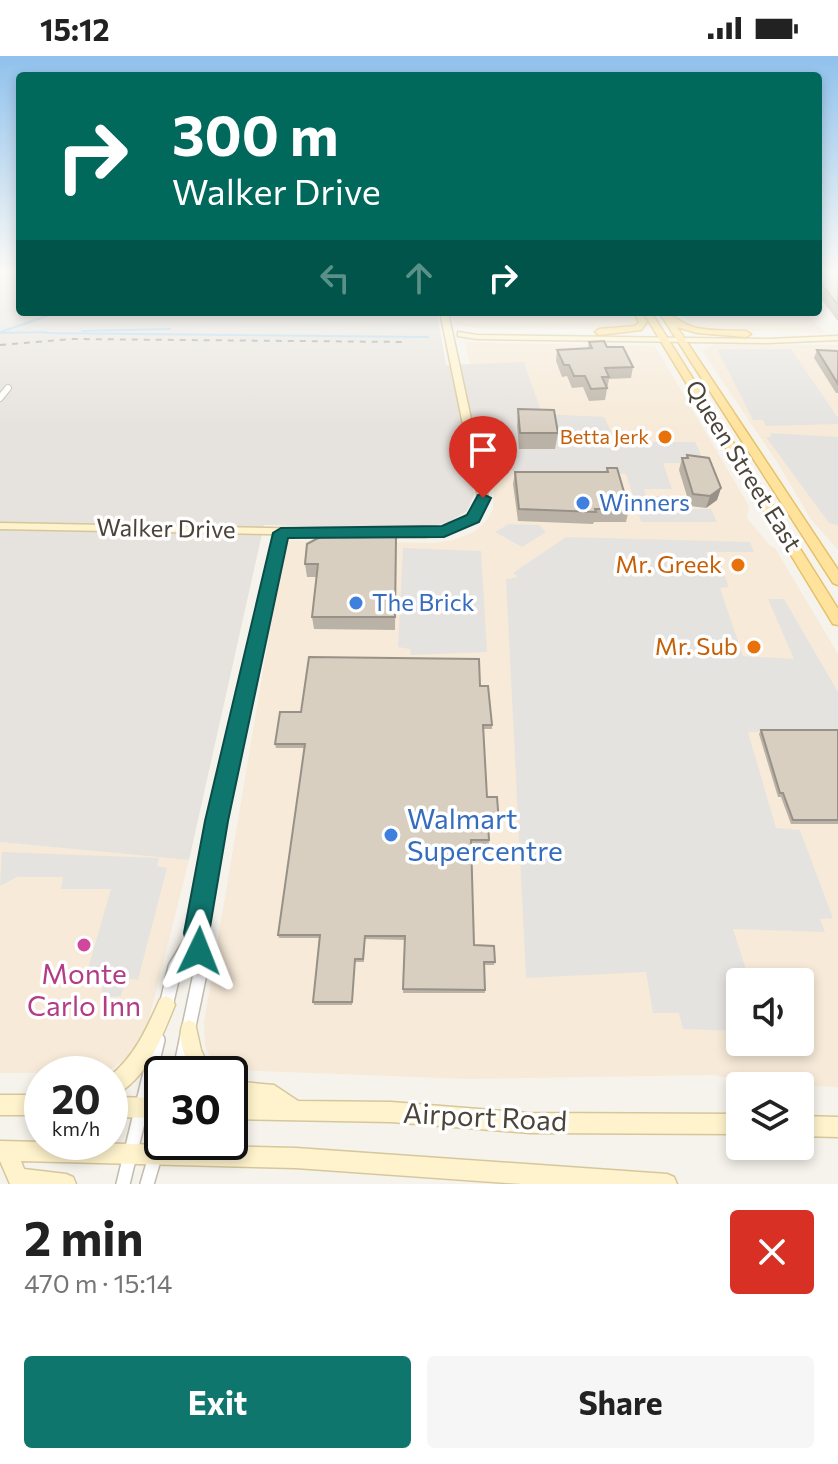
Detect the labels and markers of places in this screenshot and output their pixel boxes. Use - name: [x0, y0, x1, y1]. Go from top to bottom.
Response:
- pin: [449, 416, 517, 498]
- place label: Betta Jerk: [560, 424, 649, 448]
- marker: Betta Jerk: [656, 428, 674, 446]
- place label: Winners: [599, 487, 690, 516]
- marker: Winners: [574, 494, 592, 512]
- place label: Mr. Greek: [615, 549, 722, 578]
- marker: Mr. Greek: [729, 556, 747, 574]
- place label: The Brick: [372, 587, 475, 616]
- marker: The Brick: [347, 594, 365, 612]
- place label: Mr. Sub: [655, 631, 738, 660]
- marker: Mr. Sub: [745, 638, 763, 656]
- place label: Walmart Supercentre: [407, 801, 563, 867]
- marker: Walmart Supercentre: [382, 826, 400, 844]
- marker: Monte Carlo Inn: [75, 936, 93, 954]
- place label: Monte Carlo Inn: [27, 956, 141, 1022]

